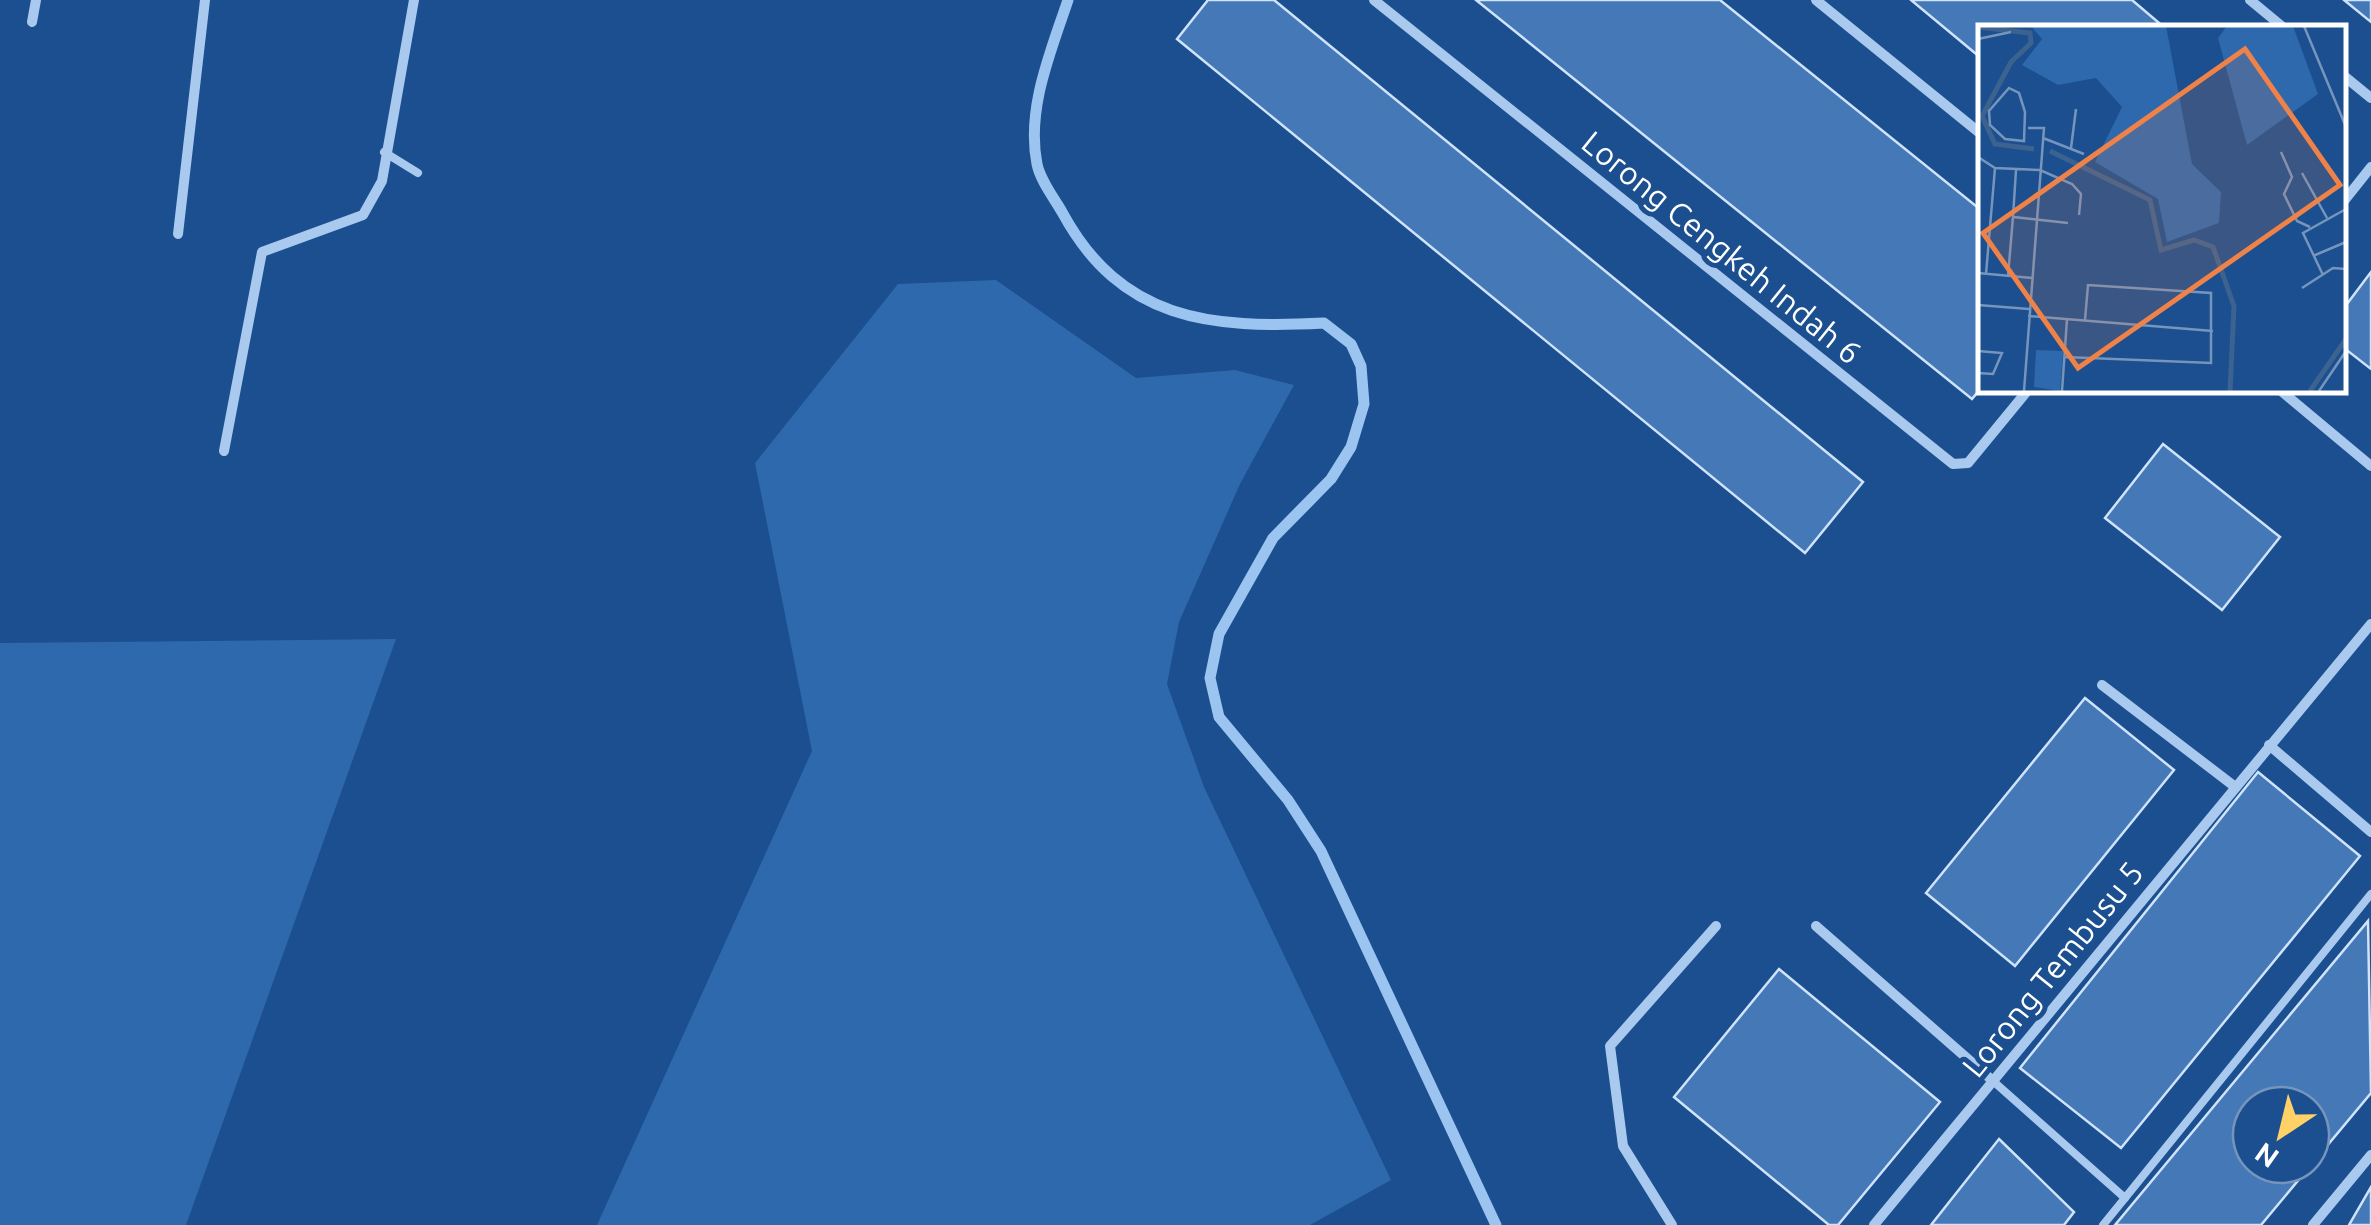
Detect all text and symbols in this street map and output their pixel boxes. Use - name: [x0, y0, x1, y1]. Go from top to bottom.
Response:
- inset map: [1978, 25, 2346, 392]
- street label: Lorong Cengkeh Indah 6: [1575, 124, 1869, 370]
- street label: Lorong Tembusu 5: [1954, 854, 2150, 1084]
- north arrow: [2231, 1085, 2331, 1185]
- text: N: [2249, 1137, 2284, 1175]

